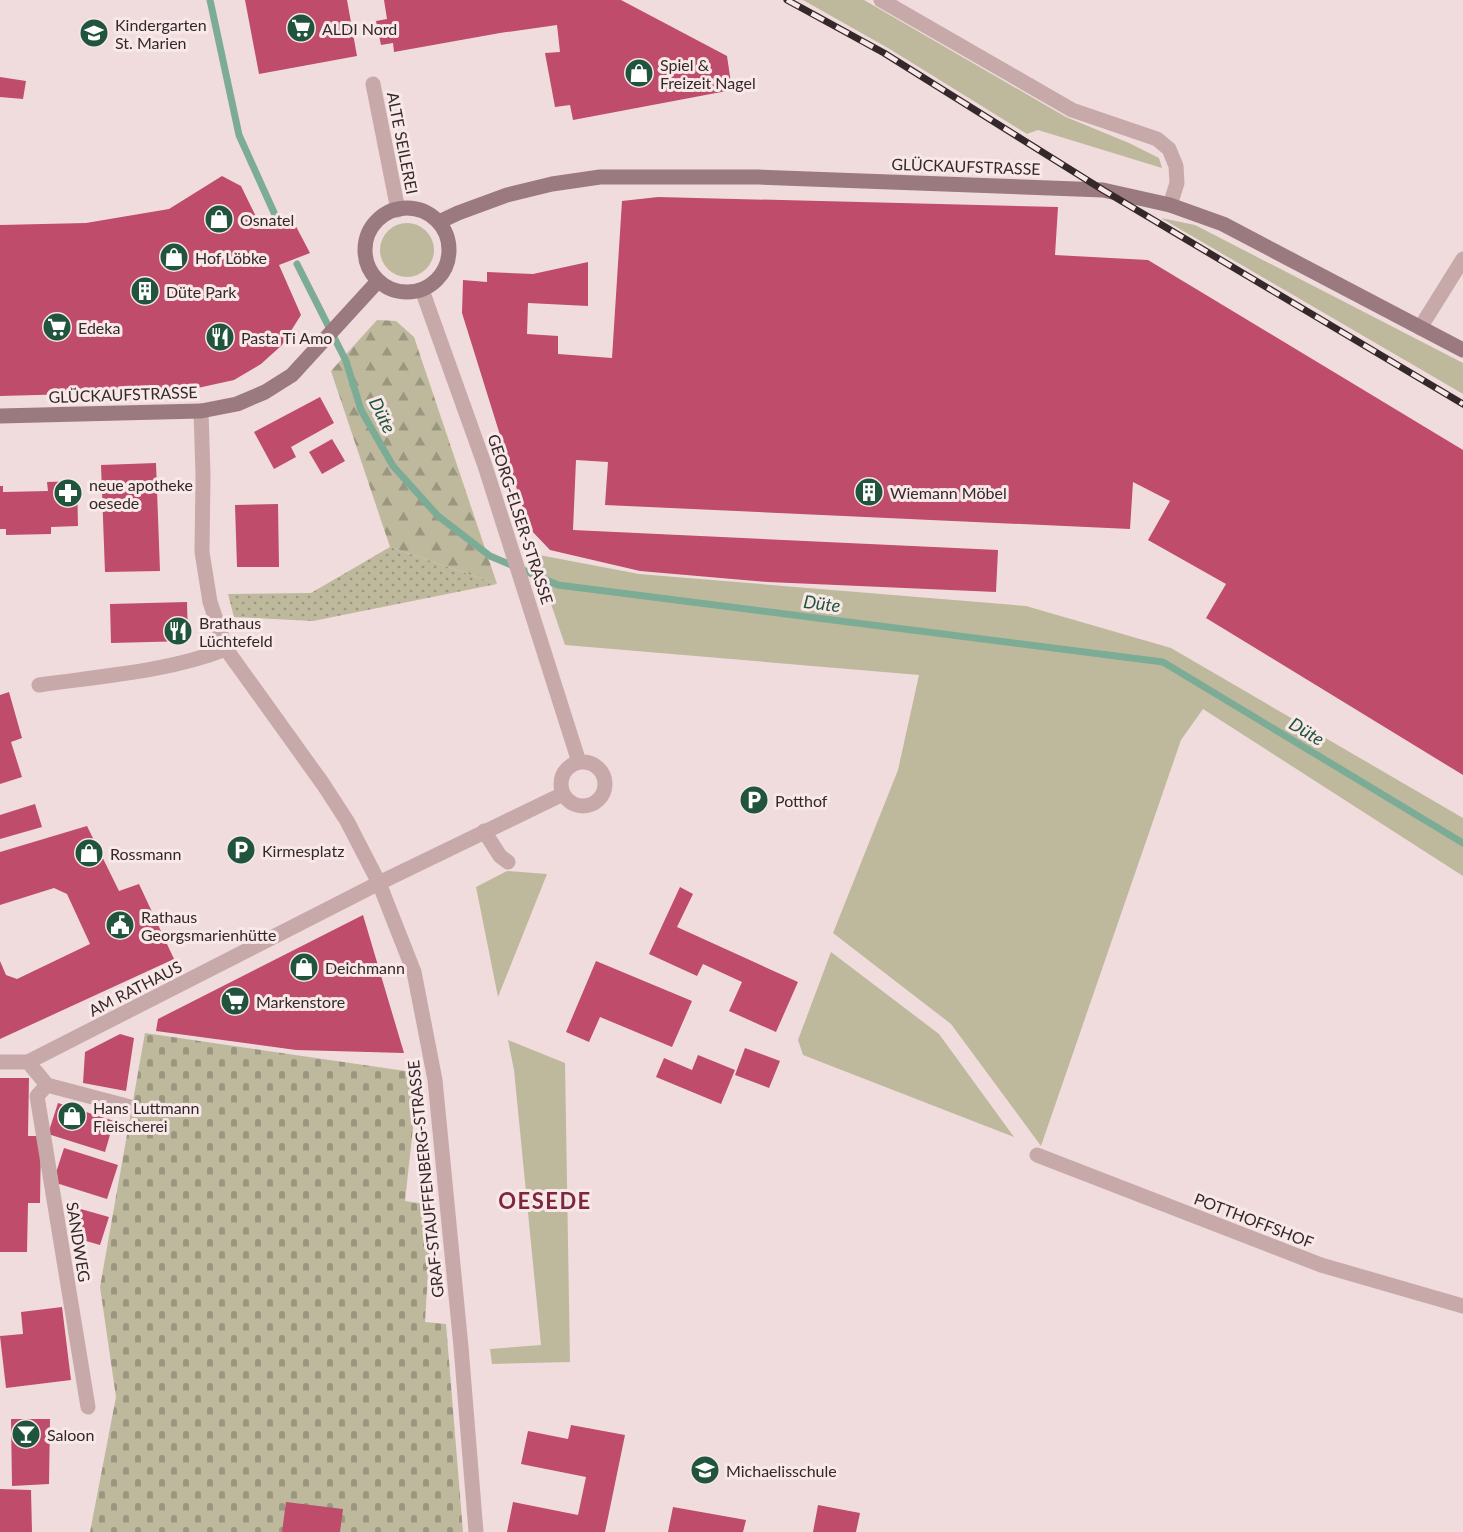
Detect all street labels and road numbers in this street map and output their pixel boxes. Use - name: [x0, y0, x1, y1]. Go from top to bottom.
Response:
- street label: ALTE SEILEREI: [384, 90, 422, 196]
- street label: GLÜCKAUFSTRASSE: [891, 154, 1041, 178]
- street label: GLÜCKAUFSTRASSE: [48, 382, 198, 406]
- street label: GEORG-ELSER-STRASSE: [484, 431, 558, 607]
- street label: AM RATHAUS: [85, 956, 185, 1020]
- street label: GRAF-STAUFFENBERG-STRASSE: [403, 1059, 447, 1299]
- street label: POTTHOFFSHOF: [1192, 1188, 1316, 1252]
- street label: SANDWEG: [63, 1201, 95, 1283]

